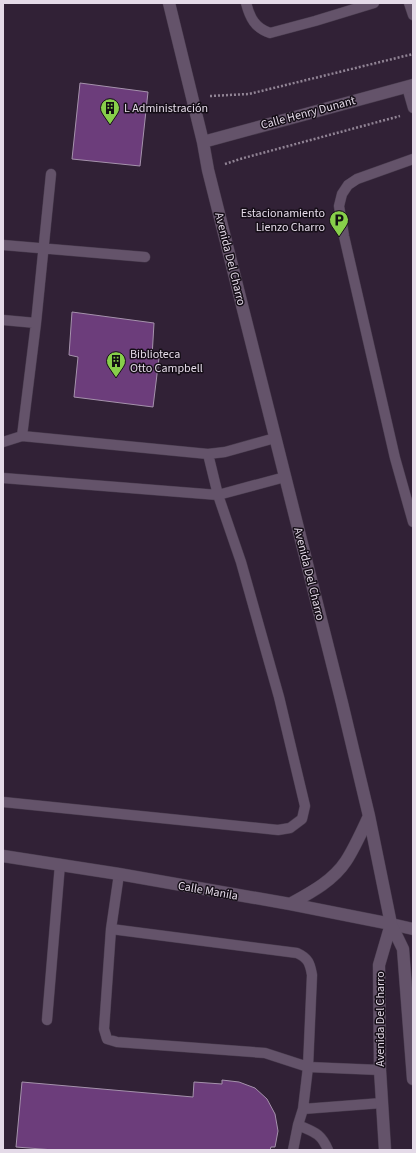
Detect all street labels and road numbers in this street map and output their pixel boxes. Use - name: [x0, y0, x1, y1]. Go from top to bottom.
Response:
- street label: Calle Henry Dunant: [259, 92, 357, 134]
- street label: Avenida Del Charro: [210, 211, 250, 307]
- street label: Avenida Del Charro: [289, 526, 329, 622]
- street label: Calle Manila: [177, 877, 239, 905]
- street label: Avenida Del Charro: [372, 971, 389, 1067]

